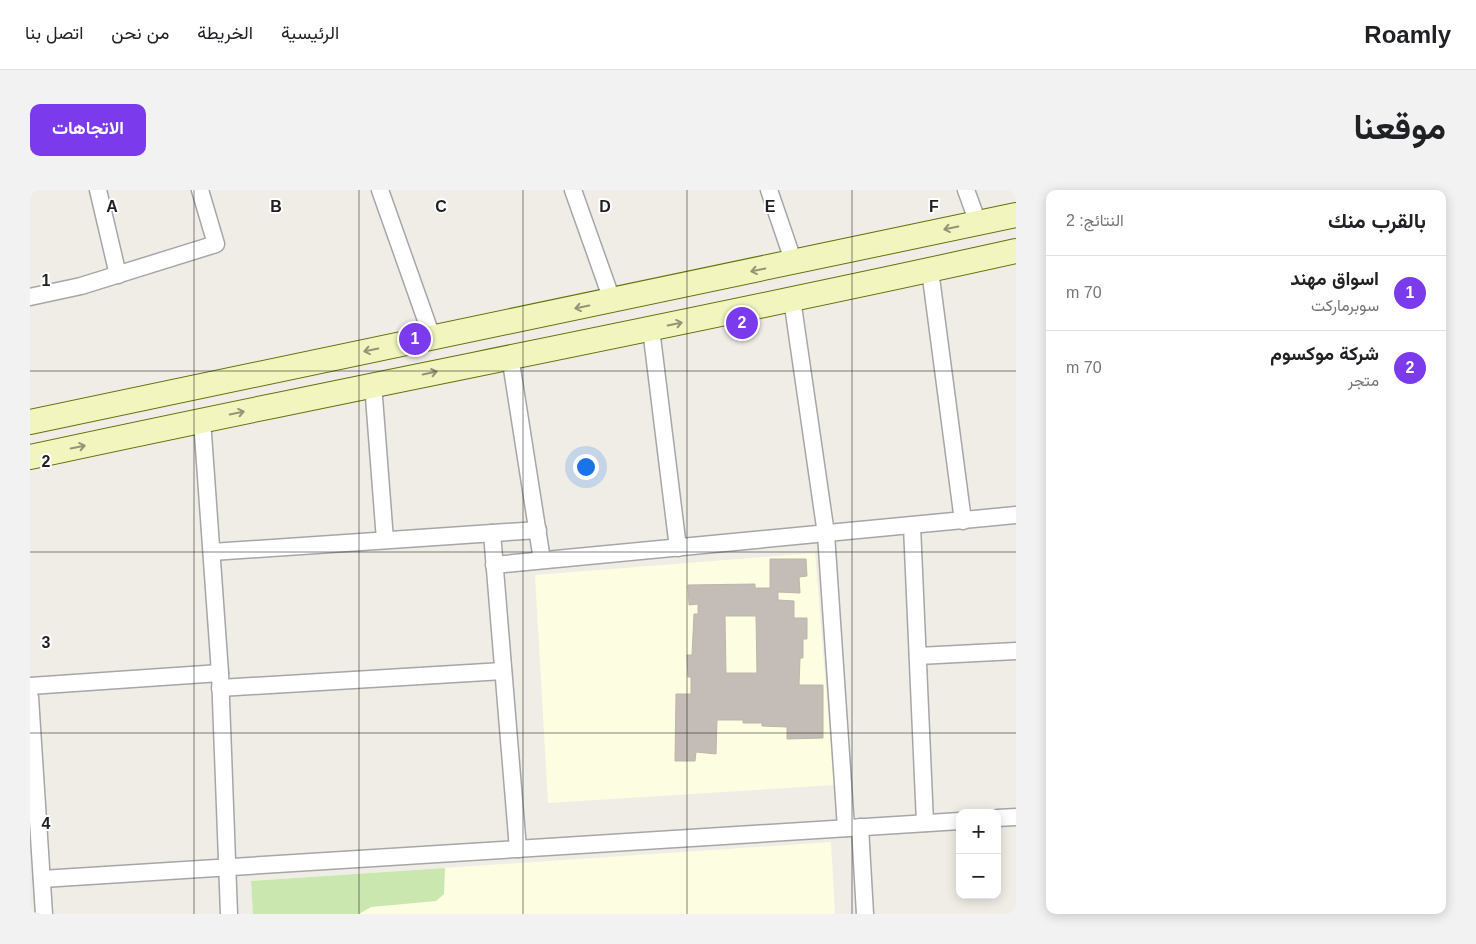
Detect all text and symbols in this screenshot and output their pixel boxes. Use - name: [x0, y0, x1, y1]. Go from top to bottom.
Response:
- text: Roamly: [1364, 21, 1451, 48]
- text: اتصل بنا: [25, 23, 83, 43]
- text: من نحن: [111, 23, 169, 43]
- text: الخريطة: [197, 23, 253, 43]
- text: الرئيسية: [281, 23, 339, 43]
- button: الاتجاهات: [30, 104, 146, 156]
- text: موقعنا: [1353, 107, 1446, 146]
- text: A: [106, 198, 118, 215]
- text: B: [270, 198, 282, 215]
- text: C: [435, 198, 447, 215]
- text: D: [599, 198, 611, 215]
- text: E: [765, 198, 776, 215]
- text: F: [929, 198, 939, 215]
- text: بالقرب منك: [1328, 209, 1426, 232]
- text: النتائج: 2: [1066, 212, 1124, 229]
- one-way arrow: [944, 224, 960, 234]
- one-way arrow: [751, 266, 767, 275]
- text: اسواق مهند: [1290, 268, 1379, 289]
- text: 1: [42, 272, 51, 289]
- text: 70 m: [1066, 284, 1102, 301]
- text: 1: [1406, 284, 1414, 301]
- text: سوبرماركت: [1311, 297, 1379, 314]
- one-way arrow: [574, 302, 590, 312]
- pin: 2: [726, 304, 758, 342]
- one-way arrow: [667, 319, 683, 328]
- pin: 1: [399, 320, 431, 358]
- text: شركة موكسوم: [1270, 343, 1379, 364]
- one-way arrow: [364, 345, 380, 355]
- text: 70 m: [1066, 359, 1102, 376]
- text: 2: [1406, 359, 1414, 376]
- one-way arrow: [421, 368, 437, 377]
- text: متجر: [1348, 372, 1379, 389]
- one-way arrow: [228, 408, 244, 417]
- one-way arrow: [69, 442, 85, 451]
- text: 2: [42, 453, 51, 470]
- your location: [573, 454, 599, 480]
- text: 3: [42, 634, 51, 651]
- map controls: [956, 809, 1001, 899]
- button: +: [956, 809, 1001, 854]
- text: 4: [42, 815, 51, 832]
- button: −: [956, 854, 1001, 899]

